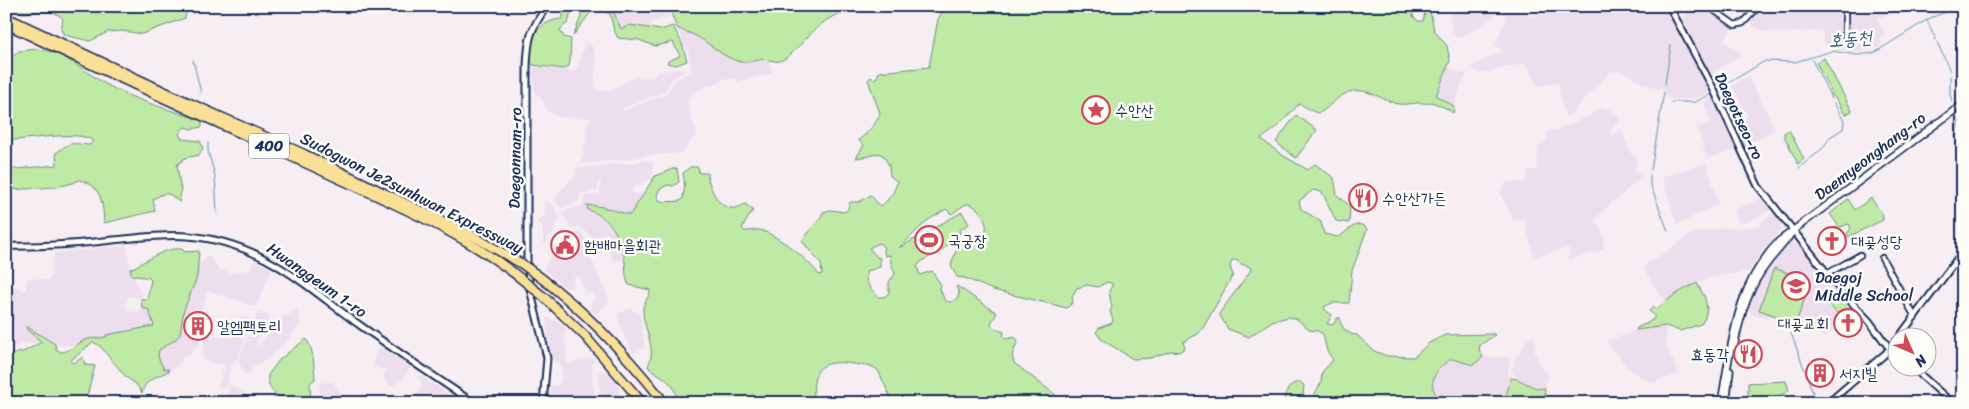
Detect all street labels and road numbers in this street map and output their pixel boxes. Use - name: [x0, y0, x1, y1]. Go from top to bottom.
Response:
- street label: Daegotseo-ro: [1706, 67, 1772, 165]
- street label: Daemyeonghang-ro: [1808, 104, 1932, 208]
- street label: Daegonnam-ro: [500, 107, 530, 209]
- street label: Sudogwon Je2sunhwan Expressway: [295, 124, 529, 262]
- road number: 400: [249, 134, 289, 158]
- street label: Hwanggeum 1-ro: [261, 234, 373, 326]

